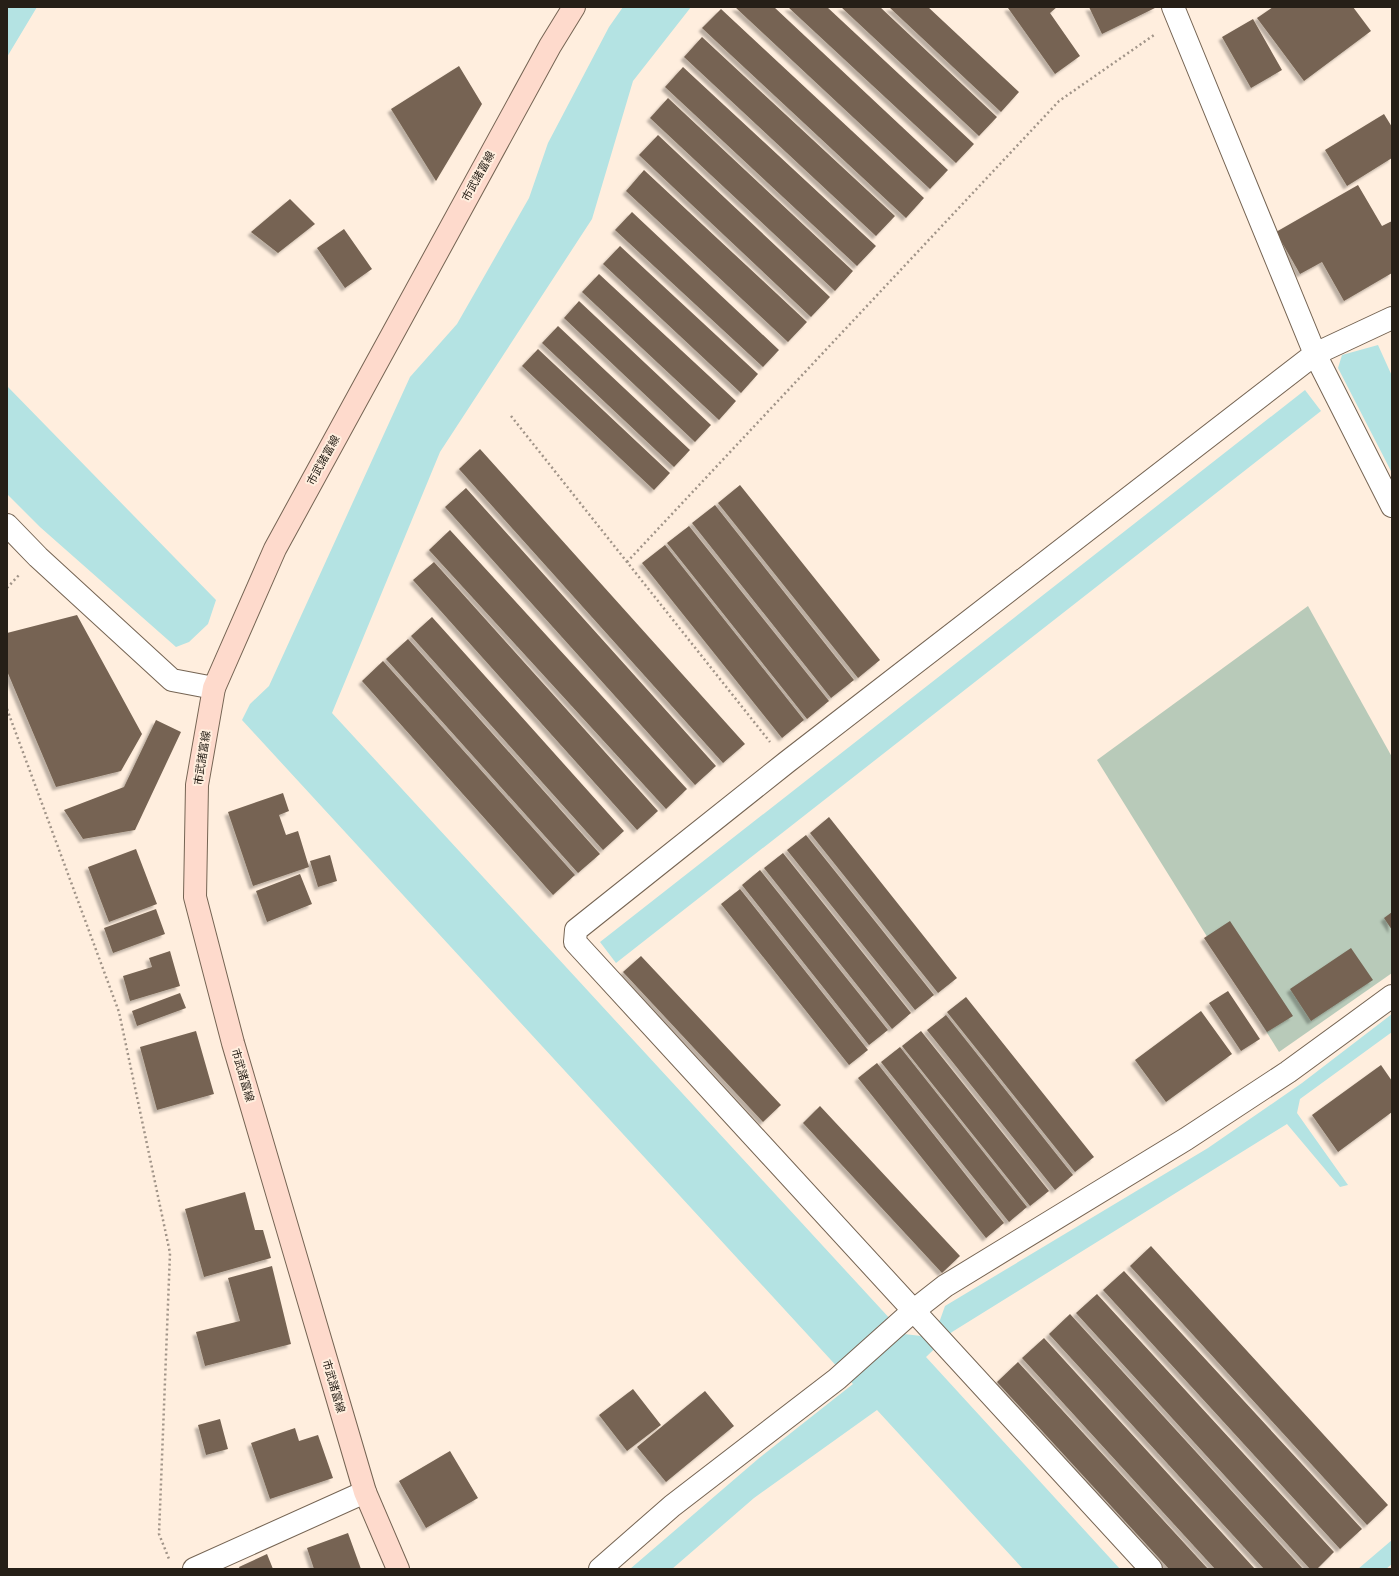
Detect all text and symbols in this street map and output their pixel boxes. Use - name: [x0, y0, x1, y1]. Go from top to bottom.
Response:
- street label: 市武諸富線: [459, 149, 497, 203]
- street label: 市武諸富線: [304, 433, 342, 487]
- street label: 市武諸富線: [191, 730, 212, 786]
- street label: 市武諸富線: [230, 1047, 257, 1103]
- street label: 市武諸富線: [321, 1358, 348, 1414]

